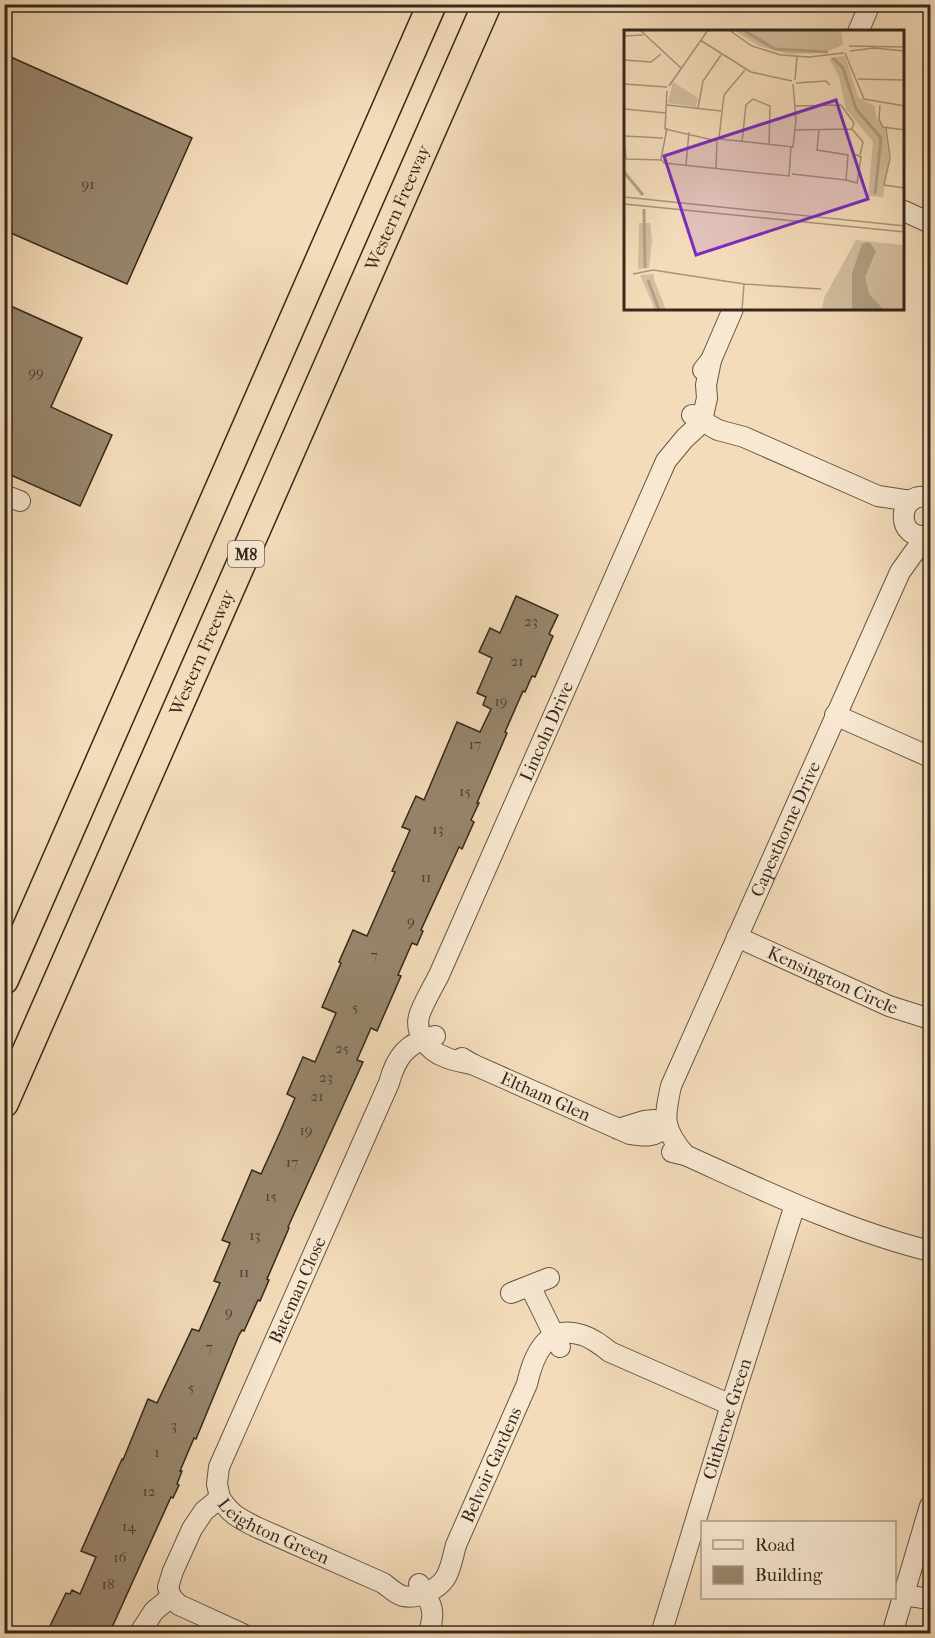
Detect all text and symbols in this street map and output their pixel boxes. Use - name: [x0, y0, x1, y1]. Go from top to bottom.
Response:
- inset map: [624, 30, 905, 310]
- street label: Western Freeway: [360, 140, 435, 275]
- house number: 91: [81, 175, 95, 193]
- house number: 99: [28, 363, 44, 381]
- road number: M8: [228, 541, 264, 567]
- street label: Western Freeway: [165, 585, 239, 720]
- house number: 23: [524, 612, 538, 630]
- house number: 21: [510, 652, 524, 670]
- street label: Lincoln Drive: [516, 678, 578, 784]
- house number: 19: [494, 692, 508, 710]
- house number: 17: [469, 735, 481, 753]
- street label: Capesthorne Drive: [746, 758, 825, 900]
- house number: 15: [459, 782, 471, 800]
- house number: 13: [432, 820, 444, 838]
- house number: 11: [421, 868, 431, 886]
- house number: 9: [407, 912, 415, 930]
- street label: Kensington Circle: [764, 942, 900, 1019]
- house number: 7: [370, 946, 378, 964]
- house number: 5: [352, 998, 358, 1016]
- house number: 25: [335, 1039, 349, 1057]
- street label: Eltham Glen: [497, 1067, 594, 1126]
- house number: 23: [319, 1068, 333, 1086]
- house number: 21: [310, 1087, 324, 1105]
- house number: 19: [299, 1121, 313, 1139]
- house number: 17: [286, 1153, 298, 1171]
- house number: 15: [265, 1187, 277, 1205]
- house number: 13: [249, 1226, 261, 1244]
- street label: Bateman Close: [265, 1233, 330, 1347]
- house number: 11: [239, 1263, 249, 1281]
- house number: 9: [225, 1303, 233, 1321]
- house number: 7: [205, 1338, 213, 1356]
- street label: Clitheroe Green: [698, 1355, 756, 1482]
- house number: 5: [188, 1378, 194, 1396]
- street label: Belvoir Gardens: [457, 1403, 526, 1526]
- house number: 3: [171, 1416, 177, 1434]
- house number: 1: [154, 1443, 160, 1461]
- house number: 12: [142, 1482, 156, 1500]
- street label: Leighton Green: [213, 1494, 333, 1569]
- house number: 14: [122, 1517, 137, 1535]
- legend: [701, 1521, 896, 1599]
- text: Road: [755, 1535, 795, 1556]
- house number: 16: [113, 1548, 128, 1566]
- text: Building: [755, 1565, 823, 1586]
- house number: 18: [102, 1575, 114, 1593]

